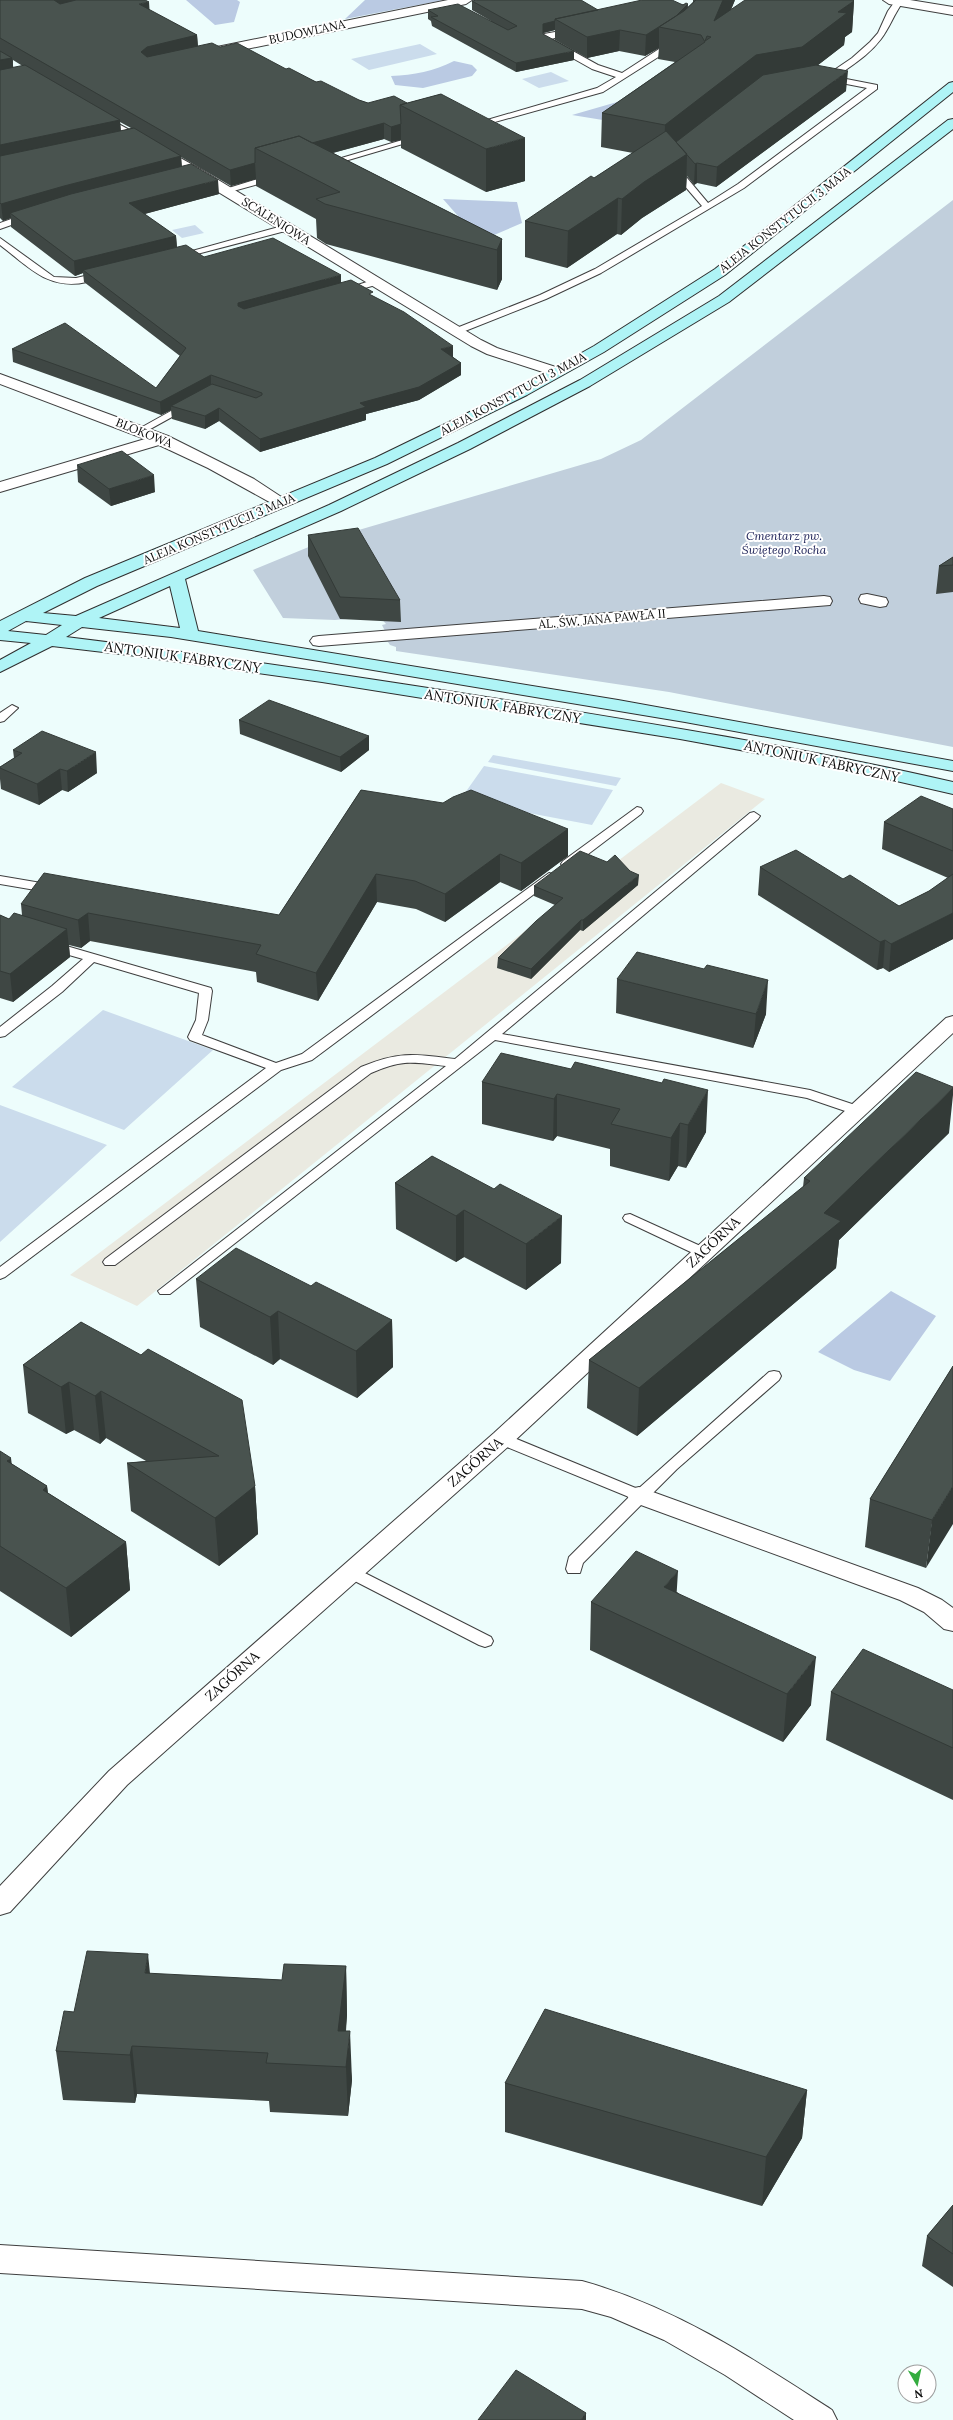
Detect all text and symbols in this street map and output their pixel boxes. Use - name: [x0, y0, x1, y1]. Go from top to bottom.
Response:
- street label: BUDOWLANA: [267, 16, 347, 47]
- street label: ALEJA KONSTYTUCJI 3 MAJA: [715, 163, 854, 276]
- street label: SCALENIOWA: [239, 193, 314, 248]
- street label: ALEJA KONSTYTUCJI 3 MAJA: [436, 348, 589, 439]
- street label: BLOKOWA: [114, 414, 175, 451]
- street label: ALEJA KONSTYTUCJI 3 MAJA: [140, 490, 297, 568]
- park label: Cmentarz pw. Świętego Rocha: [742, 528, 827, 557]
- street label: AL. ŚW. JANA PAWŁA II: [537, 605, 666, 632]
- street label: ANTONIUK FABRYCZNY: [102, 637, 264, 677]
- street label: ANTONIUK FABRYCZNY: [422, 685, 584, 727]
- street label: ANTONIUK FABRYCZNY: [742, 736, 902, 786]
- street label: ZAGÓRNA: [682, 1212, 744, 1271]
- street label: ZAGÓRNA: [444, 1433, 506, 1491]
- street label: ZAGÓRNA: [201, 1647, 263, 1705]
- north arrow: [897, 2364, 937, 2404]
- text: N: [913, 2386, 924, 2402]

